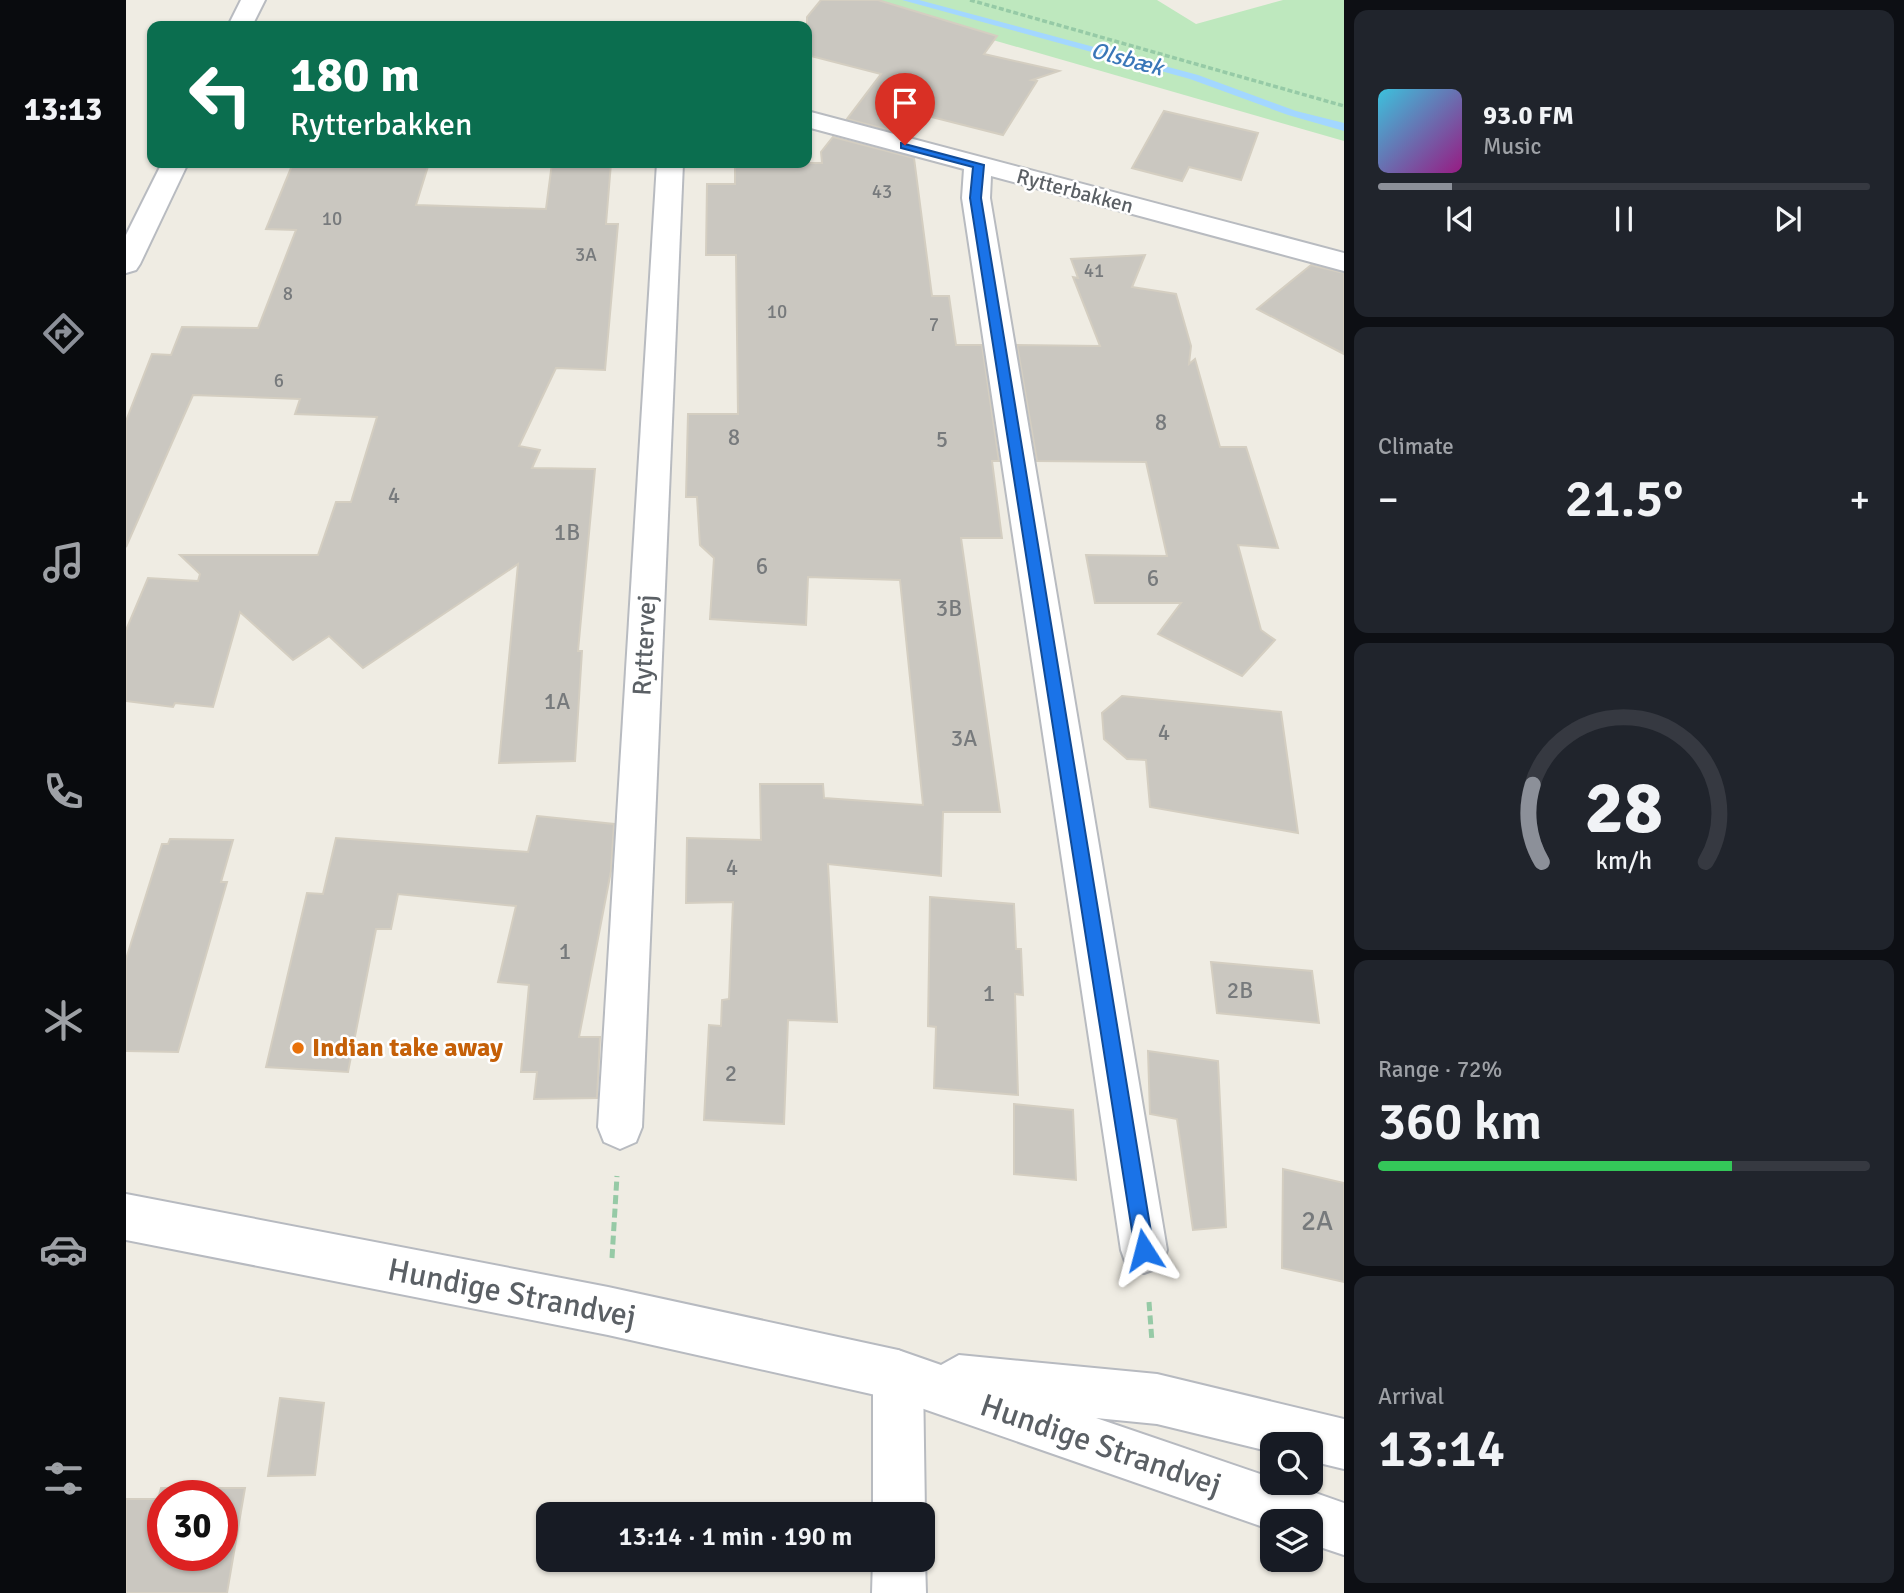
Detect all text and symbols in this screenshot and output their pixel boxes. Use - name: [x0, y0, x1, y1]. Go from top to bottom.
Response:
- water label: Olsbæk: [1088, 35, 1169, 83]
- text: 180 m: [290, 45, 420, 105]
- icon: left: [175, 49, 266, 140]
- pin: [875, 73, 935, 145]
- icon: arrive: [886, 84, 924, 122]
- text: 13:13: [24, 90, 102, 129]
- text: 93.0 FM: [1483, 100, 1574, 132]
- text: Rytterbakken: [290, 105, 472, 144]
- text: Music: [1483, 132, 1541, 161]
- street label: Rytterbakken: [1014, 163, 1136, 219]
- house number: 43: [872, 180, 892, 204]
- icon: previous: [1441, 200, 1479, 238]
- icon: pause: [1605, 200, 1643, 238]
- icon: next: [1769, 200, 1807, 238]
- house number: 10: [322, 207, 342, 231]
- house number: 3A: [575, 243, 597, 267]
- house number: 41: [1084, 259, 1104, 283]
- house number: 8: [283, 282, 293, 306]
- house number: 10: [767, 300, 787, 324]
- icon: directions: [39, 309, 88, 358]
- house number: 7: [929, 313, 939, 337]
- house number: 6: [274, 369, 284, 393]
- house number: 8: [1155, 408, 1167, 437]
- house number: 8: [728, 423, 740, 452]
- house number: 5: [936, 425, 948, 454]
- text: Climate: [1378, 432, 1454, 461]
- text: 21.5°: [1565, 467, 1683, 531]
- text: −: [1378, 476, 1399, 523]
- text: +: [1849, 476, 1870, 523]
- house number: 4: [388, 481, 400, 510]
- house number: 1B: [554, 518, 580, 547]
- icon: music: [39, 538, 88, 587]
- house number: 6: [756, 552, 768, 581]
- house number: 6: [1147, 564, 1159, 593]
- street label: Ryttervej: [626, 594, 664, 696]
- house number: 3B: [936, 594, 962, 623]
- house number: 1A: [544, 687, 570, 716]
- house number: 4: [1158, 718, 1170, 747]
- house number: 3A: [951, 724, 977, 753]
- text: 28: [1585, 765, 1663, 854]
- icon: phone: [39, 767, 88, 816]
- text: km/h: [1596, 845, 1652, 876]
- house number: 4: [726, 853, 738, 882]
- house number: 1: [559, 937, 571, 966]
- house number: 2B: [1227, 976, 1253, 1005]
- house number: 1: [983, 979, 995, 1008]
- icon: climate: [39, 996, 88, 1045]
- place label: Indian take away: [312, 1032, 503, 1064]
- marker: Indian take away: [290, 1040, 306, 1056]
- text: Range · 72%: [1378, 1055, 1502, 1084]
- house number: 2: [725, 1059, 737, 1088]
- text: 360 km: [1378, 1090, 1542, 1154]
- house number: 2A: [1301, 1204, 1333, 1238]
- position arrow: [1107, 1213, 1181, 1287]
- icon: car: [39, 1225, 88, 1274]
- street label: Hundige Strandvej: [384, 1250, 640, 1336]
- text: Arrival: [1378, 1382, 1444, 1411]
- street label: Hundige Strandvej: [975, 1386, 1227, 1504]
- text: 13:14: [1378, 1417, 1505, 1481]
- map controls: [1260, 1432, 1323, 1572]
- button: search: [1260, 1432, 1323, 1495]
- icon: filters: [39, 1454, 88, 1503]
- speed limit sign: 30: [147, 1480, 238, 1571]
- button: layers: [1260, 1509, 1323, 1572]
- text: 13:14 · 1 min · 190 m: [619, 1521, 852, 1553]

